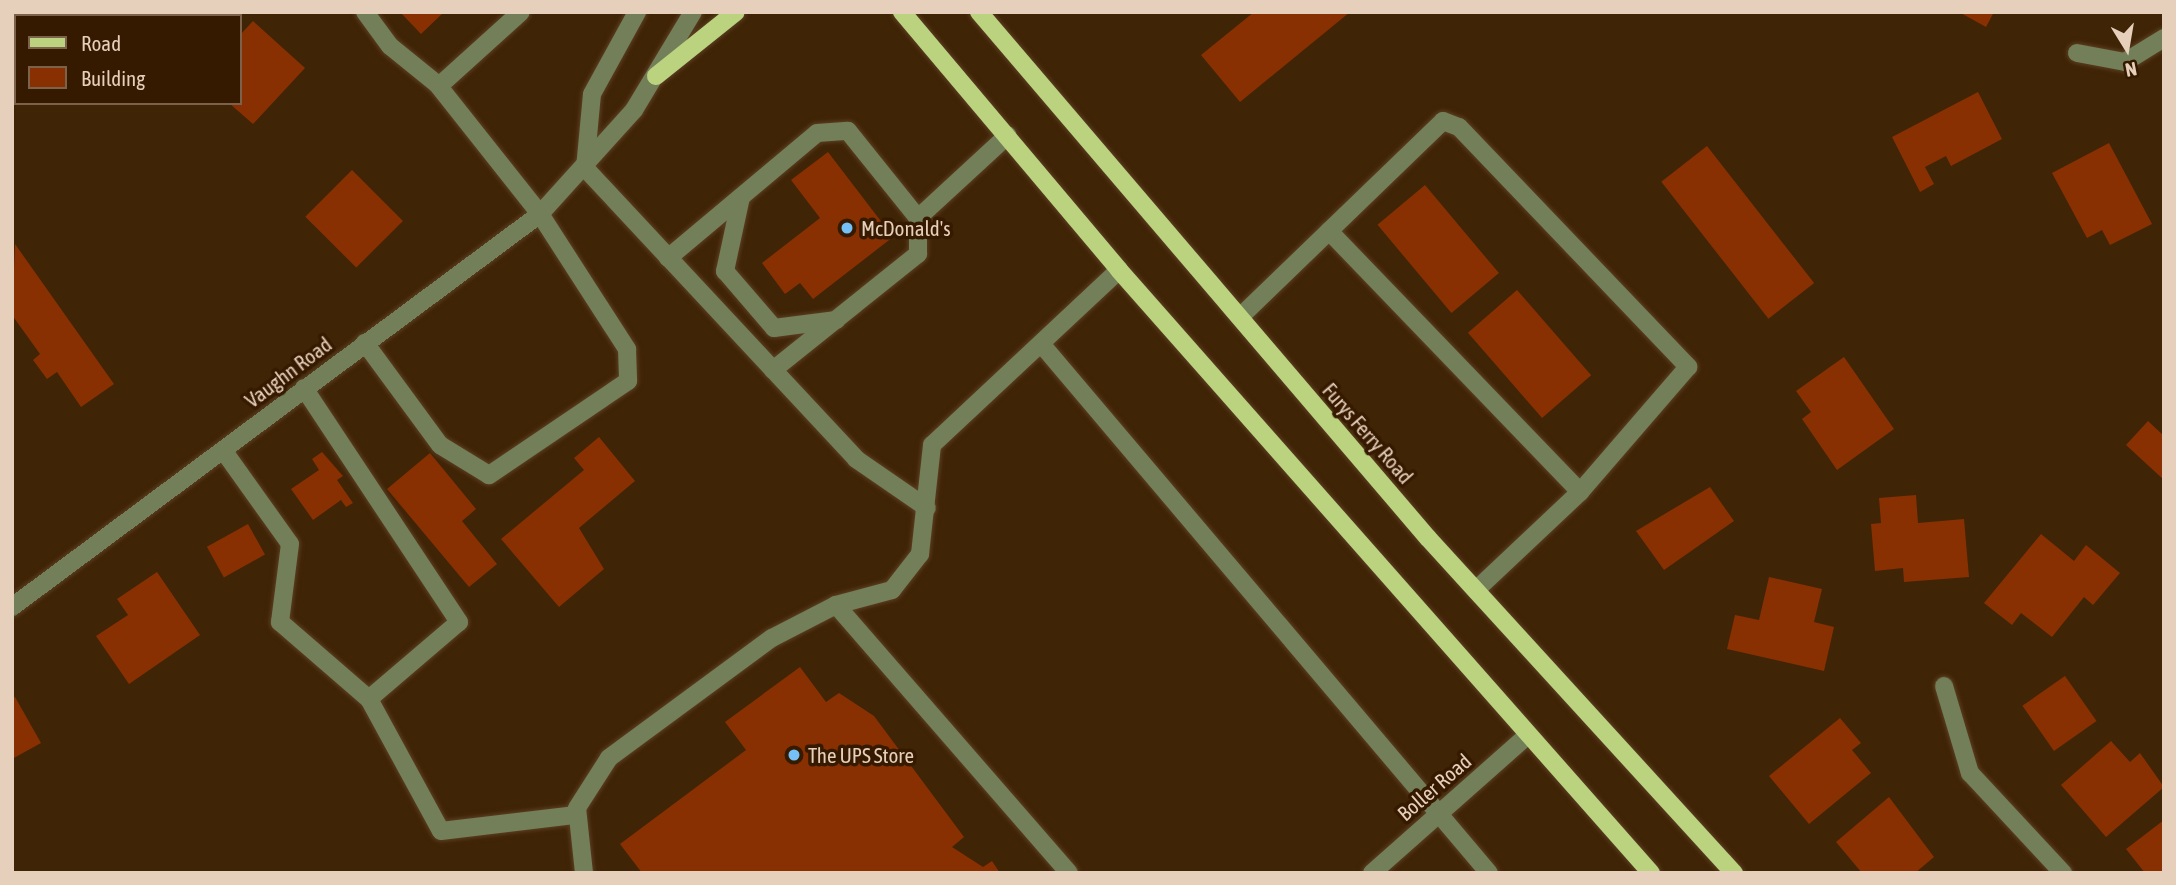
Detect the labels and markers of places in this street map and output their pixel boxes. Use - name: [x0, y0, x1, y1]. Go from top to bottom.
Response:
- place label: McDonald's: [861, 215, 951, 241]
- marker: McDonald's: [839, 220, 855, 236]
- place label: The UPS Store: [808, 742, 914, 768]
- marker: The UPS Store: [786, 747, 802, 763]

